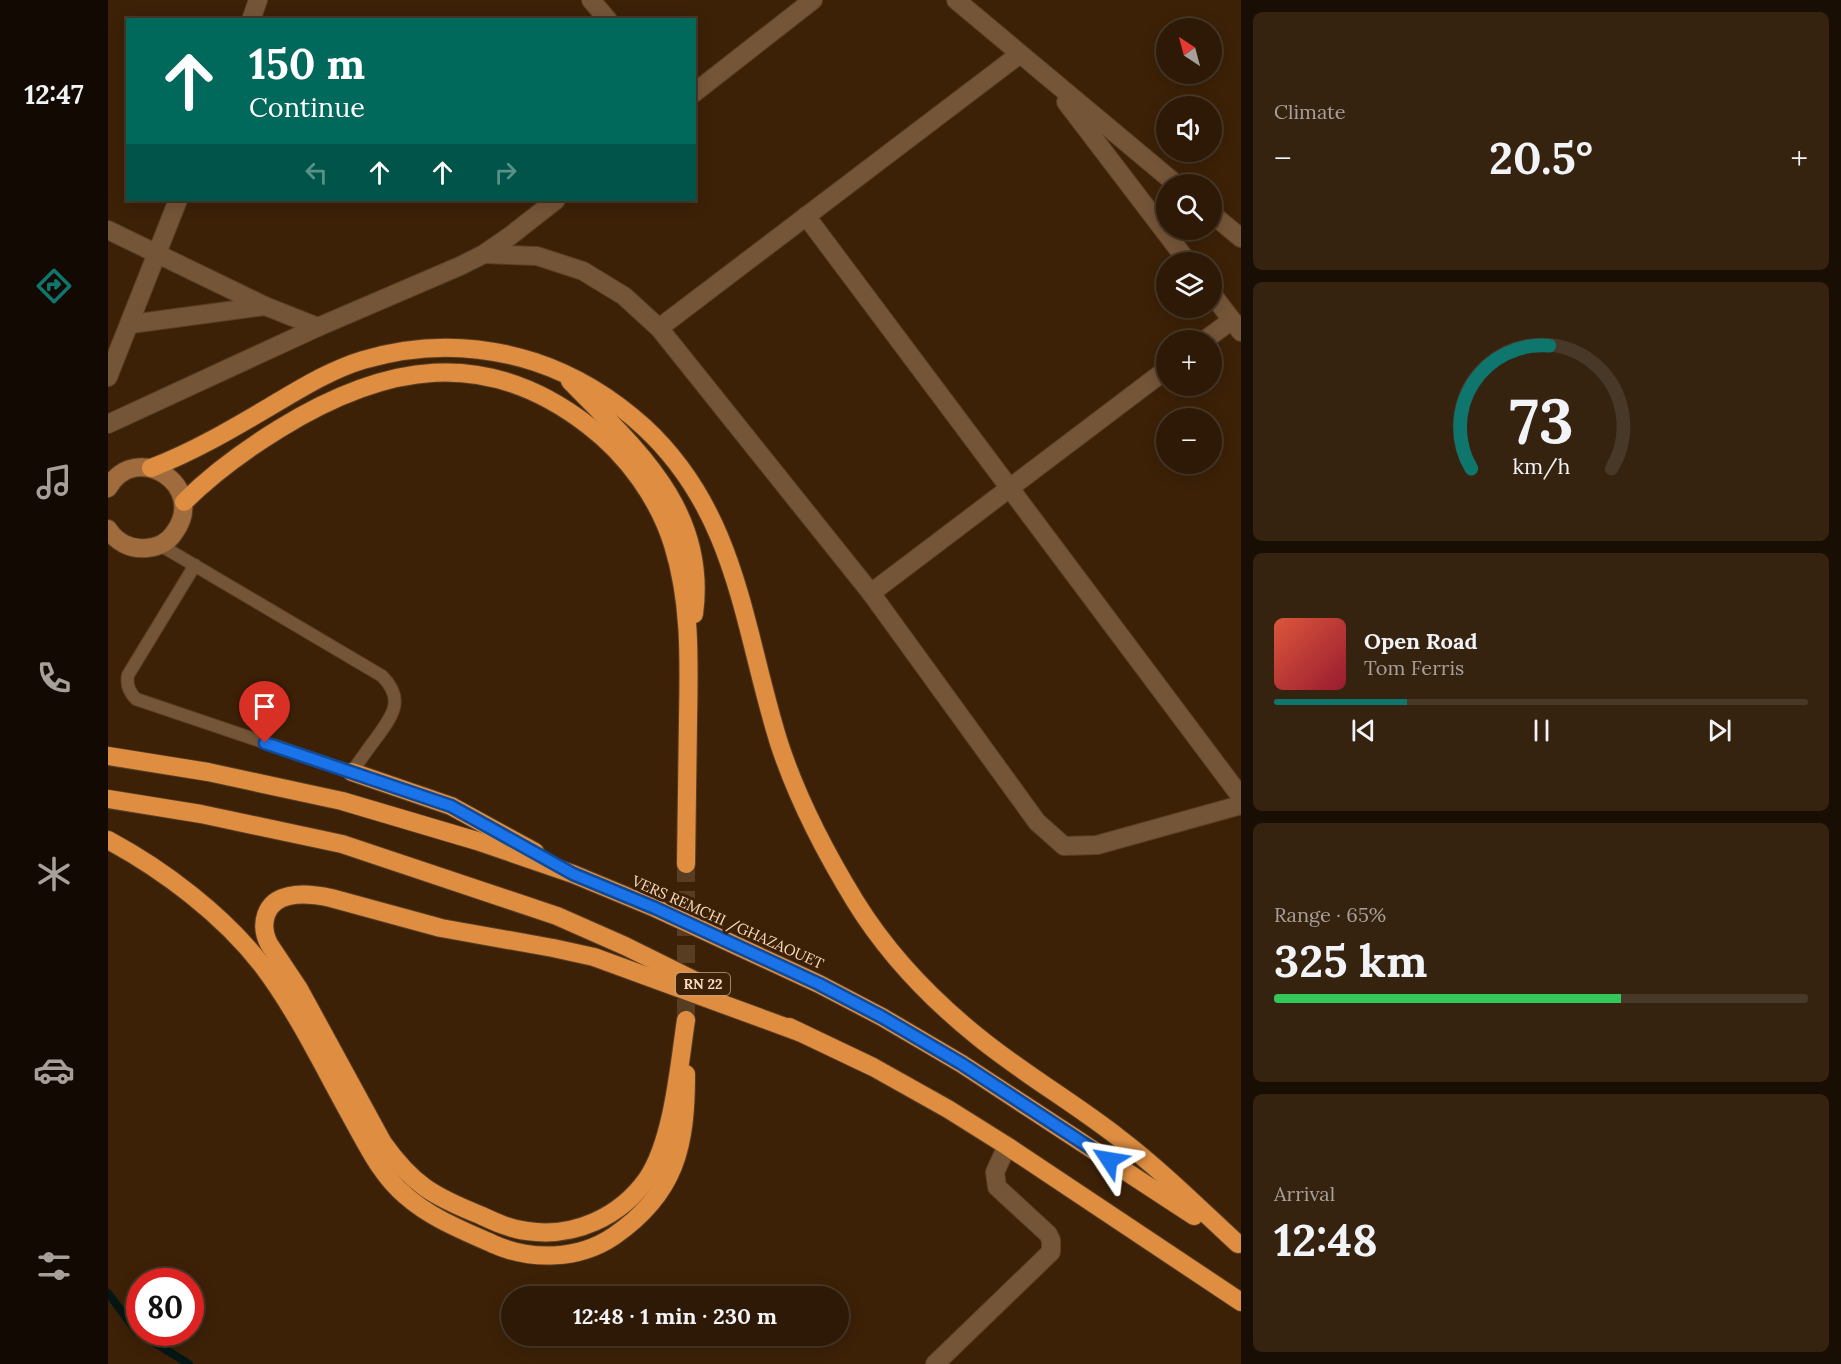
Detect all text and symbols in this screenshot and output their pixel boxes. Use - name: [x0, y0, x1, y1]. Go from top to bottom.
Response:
- north arrow: [1156, 18, 1222, 84]
- map controls: [1156, 18, 1222, 474]
- text: 150 m: [249, 37, 365, 91]
- icon: ahead: [150, 42, 228, 120]
- text: 12:47: [24, 77, 84, 111]
- text: Continue: [249, 90, 365, 124]
- button: sound: [1156, 96, 1222, 162]
- text: Climate: [1274, 99, 1346, 124]
- text: 20.5°: [1489, 129, 1593, 186]
- text: −: [1274, 137, 1292, 179]
- text: +: [1790, 137, 1808, 179]
- icon: left: [300, 156, 333, 189]
- icon: ahead: [363, 156, 396, 189]
- icon: ahead: [426, 156, 459, 189]
- icon: right: [489, 156, 522, 189]
- button: search: [1156, 174, 1222, 240]
- button: layers: [1156, 252, 1222, 318]
- icon: directions: [33, 265, 75, 307]
- button: +: [1156, 330, 1222, 396]
- text: 73: [1509, 380, 1573, 460]
- button: −: [1156, 408, 1222, 474]
- text: km/h: [1512, 452, 1570, 480]
- icon: music: [33, 461, 75, 503]
- text: Open Road: [1364, 627, 1478, 655]
- text: Tom Ferris: [1364, 655, 1464, 680]
- icon: phone: [33, 657, 75, 699]
- pin: [239, 681, 290, 743]
- icon: arrive: [248, 690, 281, 723]
- icon: previous: [1347, 714, 1380, 747]
- icon: pause: [1525, 714, 1558, 747]
- icon: next: [1703, 714, 1736, 747]
- icon: climate: [33, 853, 75, 895]
- street label: VERS REMCHI /GHAZAOUET: [628, 871, 827, 974]
- text: Range · 65%: [1274, 902, 1386, 927]
- text: 325 km: [1274, 932, 1427, 989]
- road number: RN 22: [676, 973, 730, 995]
- icon: car: [33, 1049, 75, 1091]
- position arrow: [1077, 1128, 1141, 1192]
- text: Arrival: [1274, 1181, 1335, 1206]
- text: 12:48: [1274, 1211, 1378, 1268]
- icon: filters: [33, 1245, 75, 1287]
- speed limit sign: 80: [126, 1268, 204, 1346]
- text: 12:48 · 1 min · 230 m: [573, 1302, 777, 1330]

